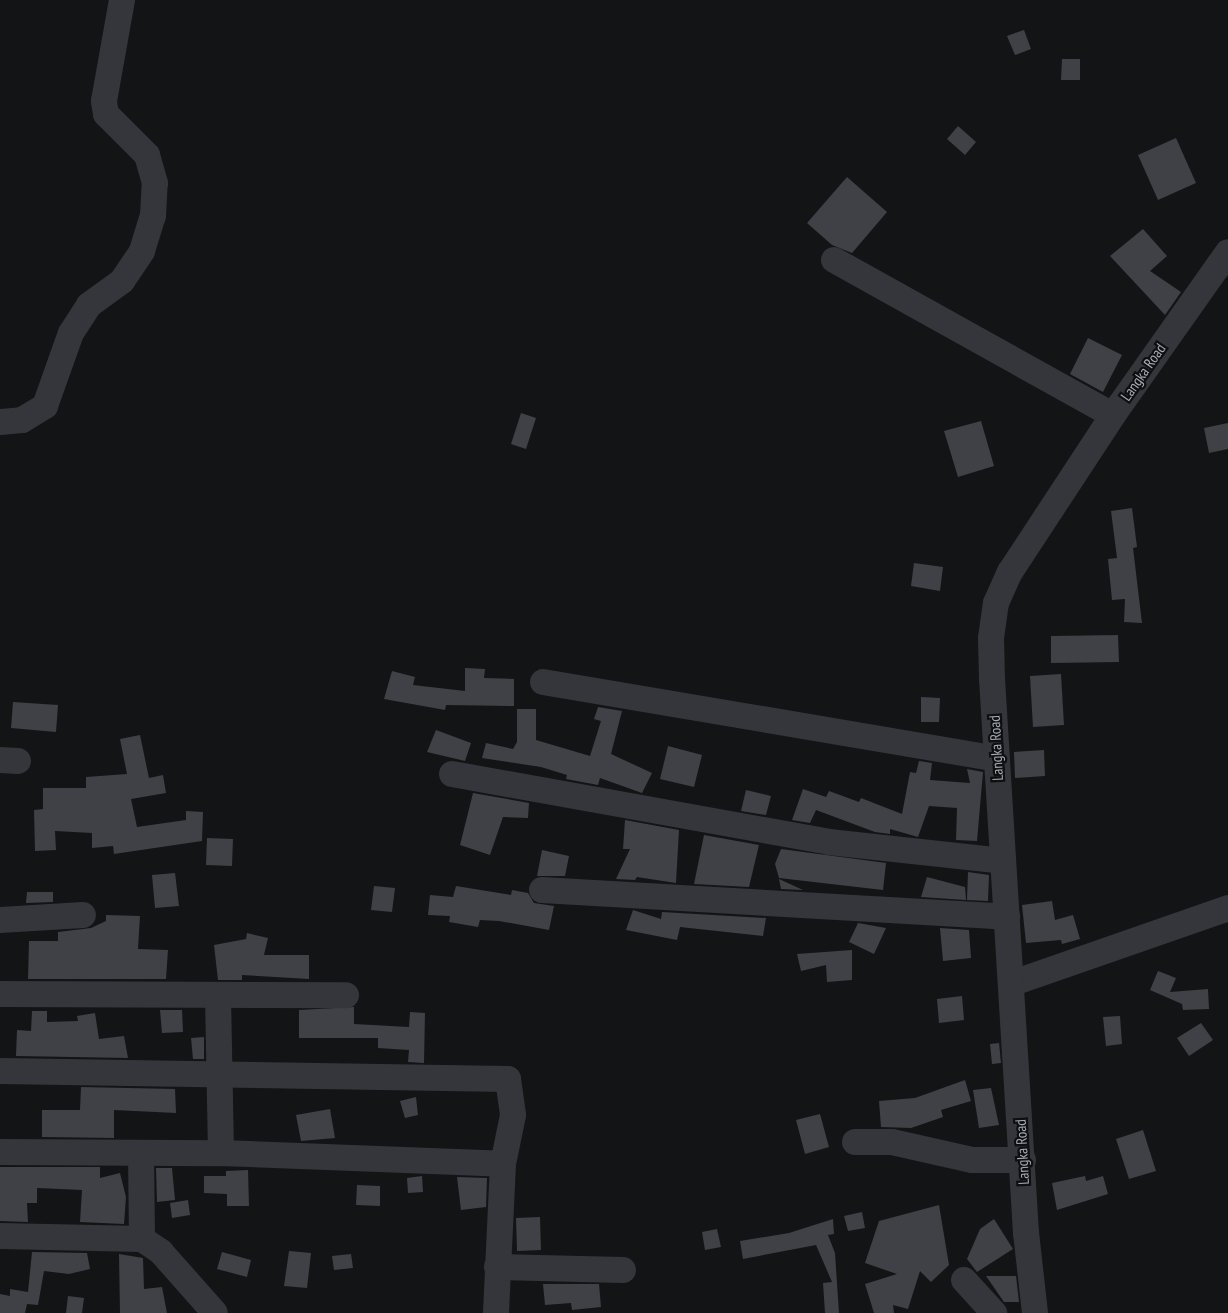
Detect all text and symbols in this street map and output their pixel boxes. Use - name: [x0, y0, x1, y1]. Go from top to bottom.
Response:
- street label: Langka Road: [1117, 340, 1169, 404]
- street label: Langka Road: [985, 715, 1007, 781]
- street label: Langka Road: [1011, 1119, 1033, 1185]

